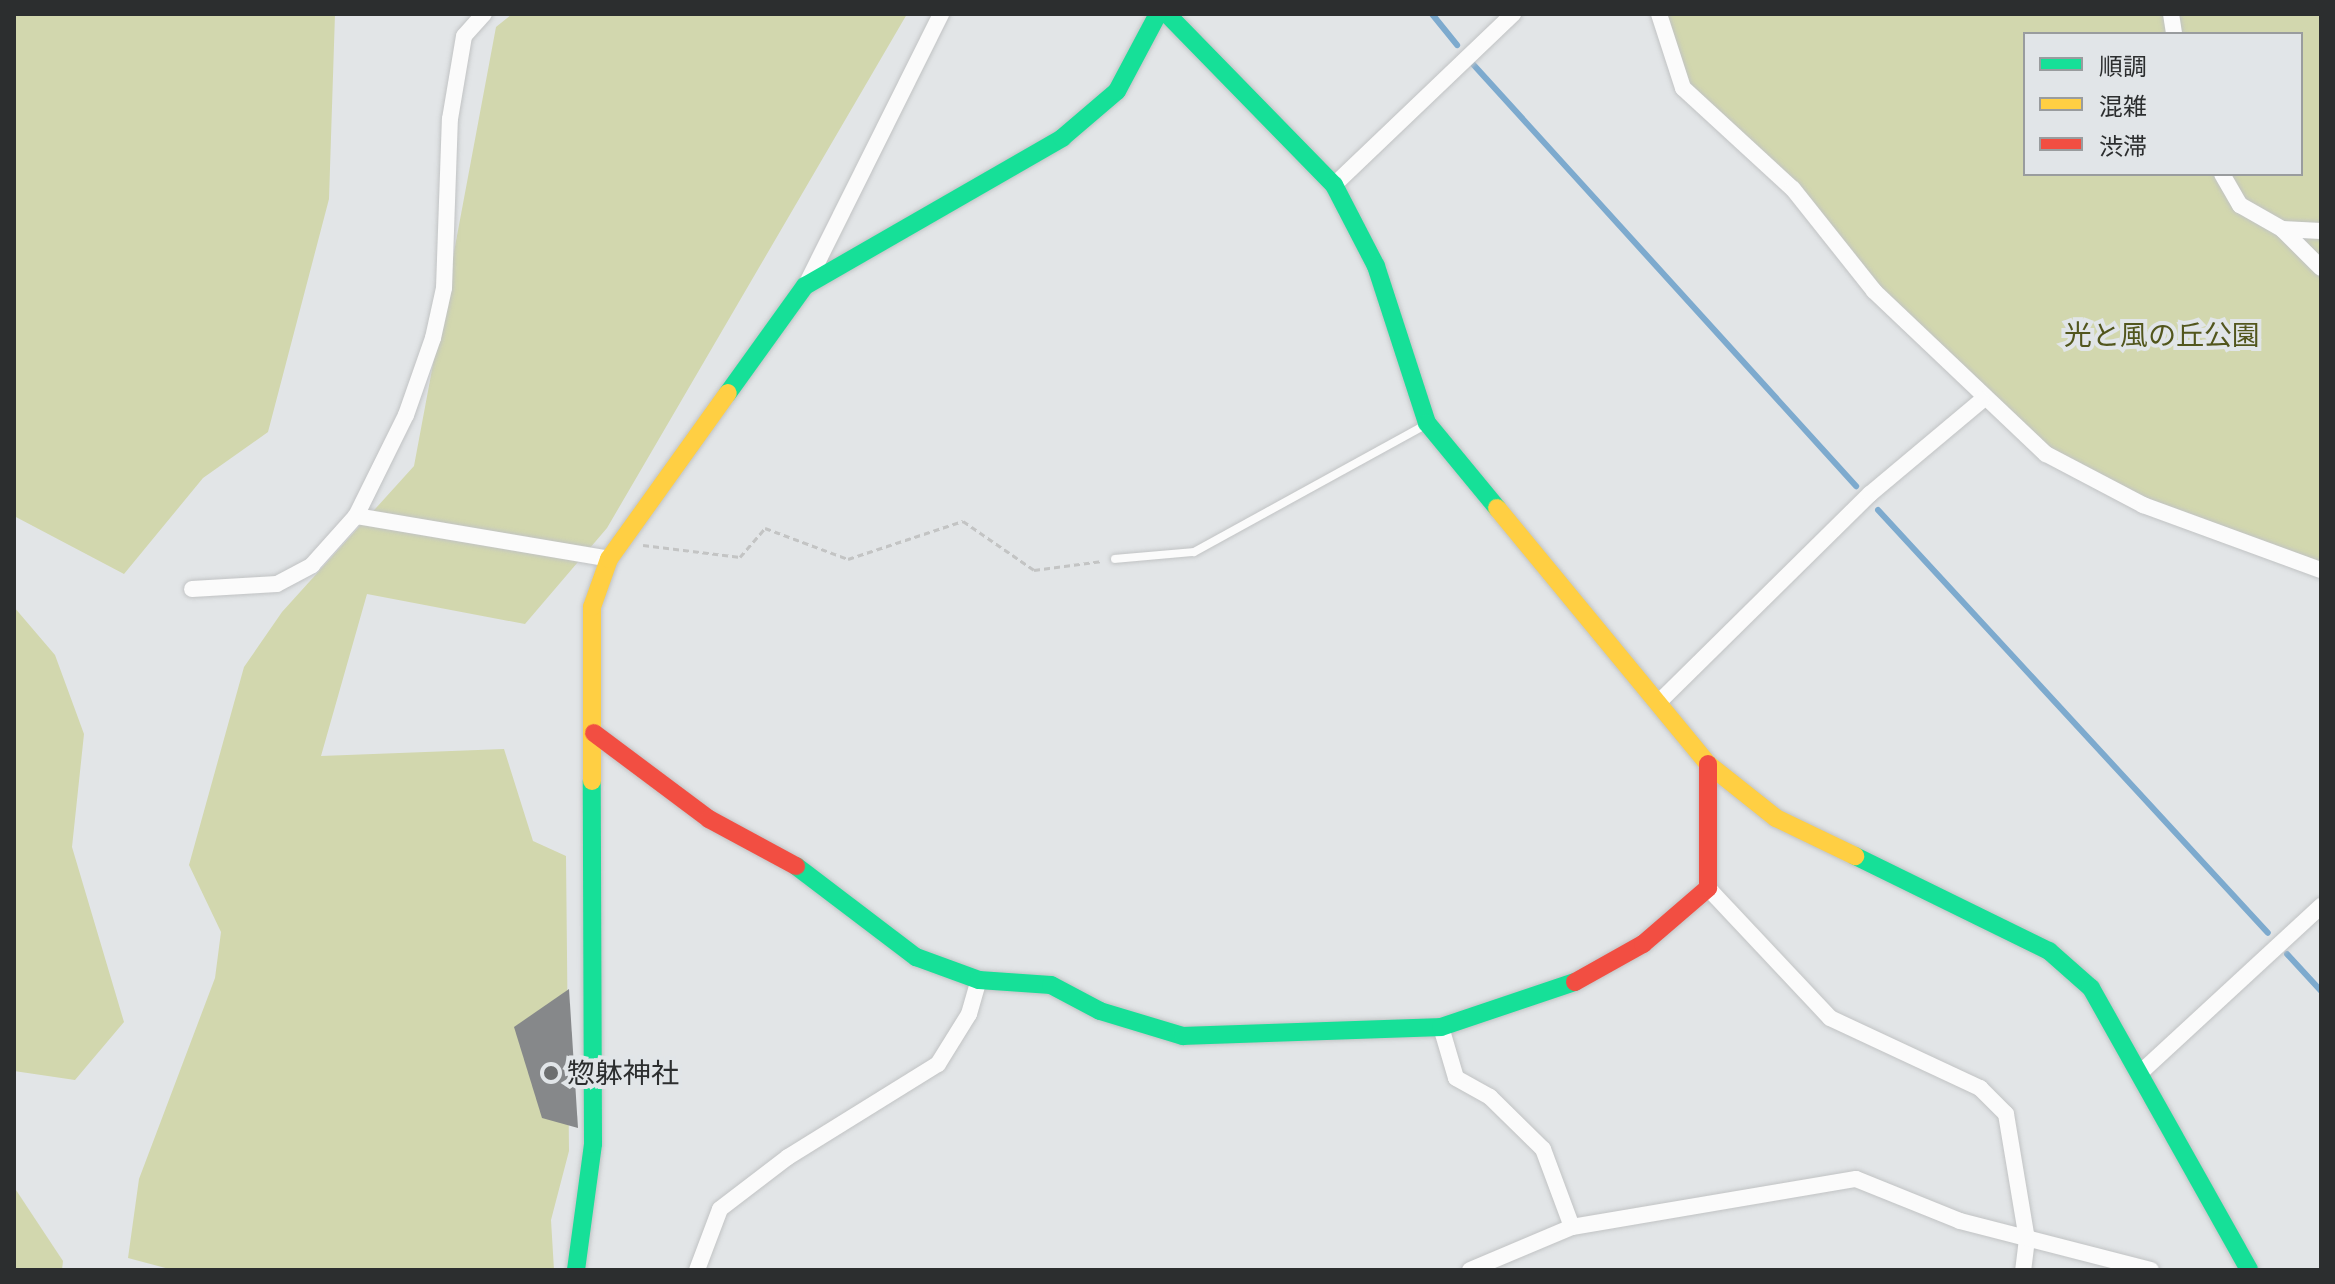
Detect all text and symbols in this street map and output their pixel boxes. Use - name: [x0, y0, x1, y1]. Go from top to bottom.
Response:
- legend: [2023, 32, 2303, 176]
- text: 順調: [2099, 51, 2147, 82]
- text: 混雑: [2099, 91, 2147, 122]
- text: 渋滞: [2099, 131, 2147, 162]
- park label: 光と風の丘公園: [2064, 318, 2260, 352]
- place label: 惣躰神社: [567, 1056, 679, 1090]
- marker: 惣躰神社: [542, 1064, 560, 1082]

